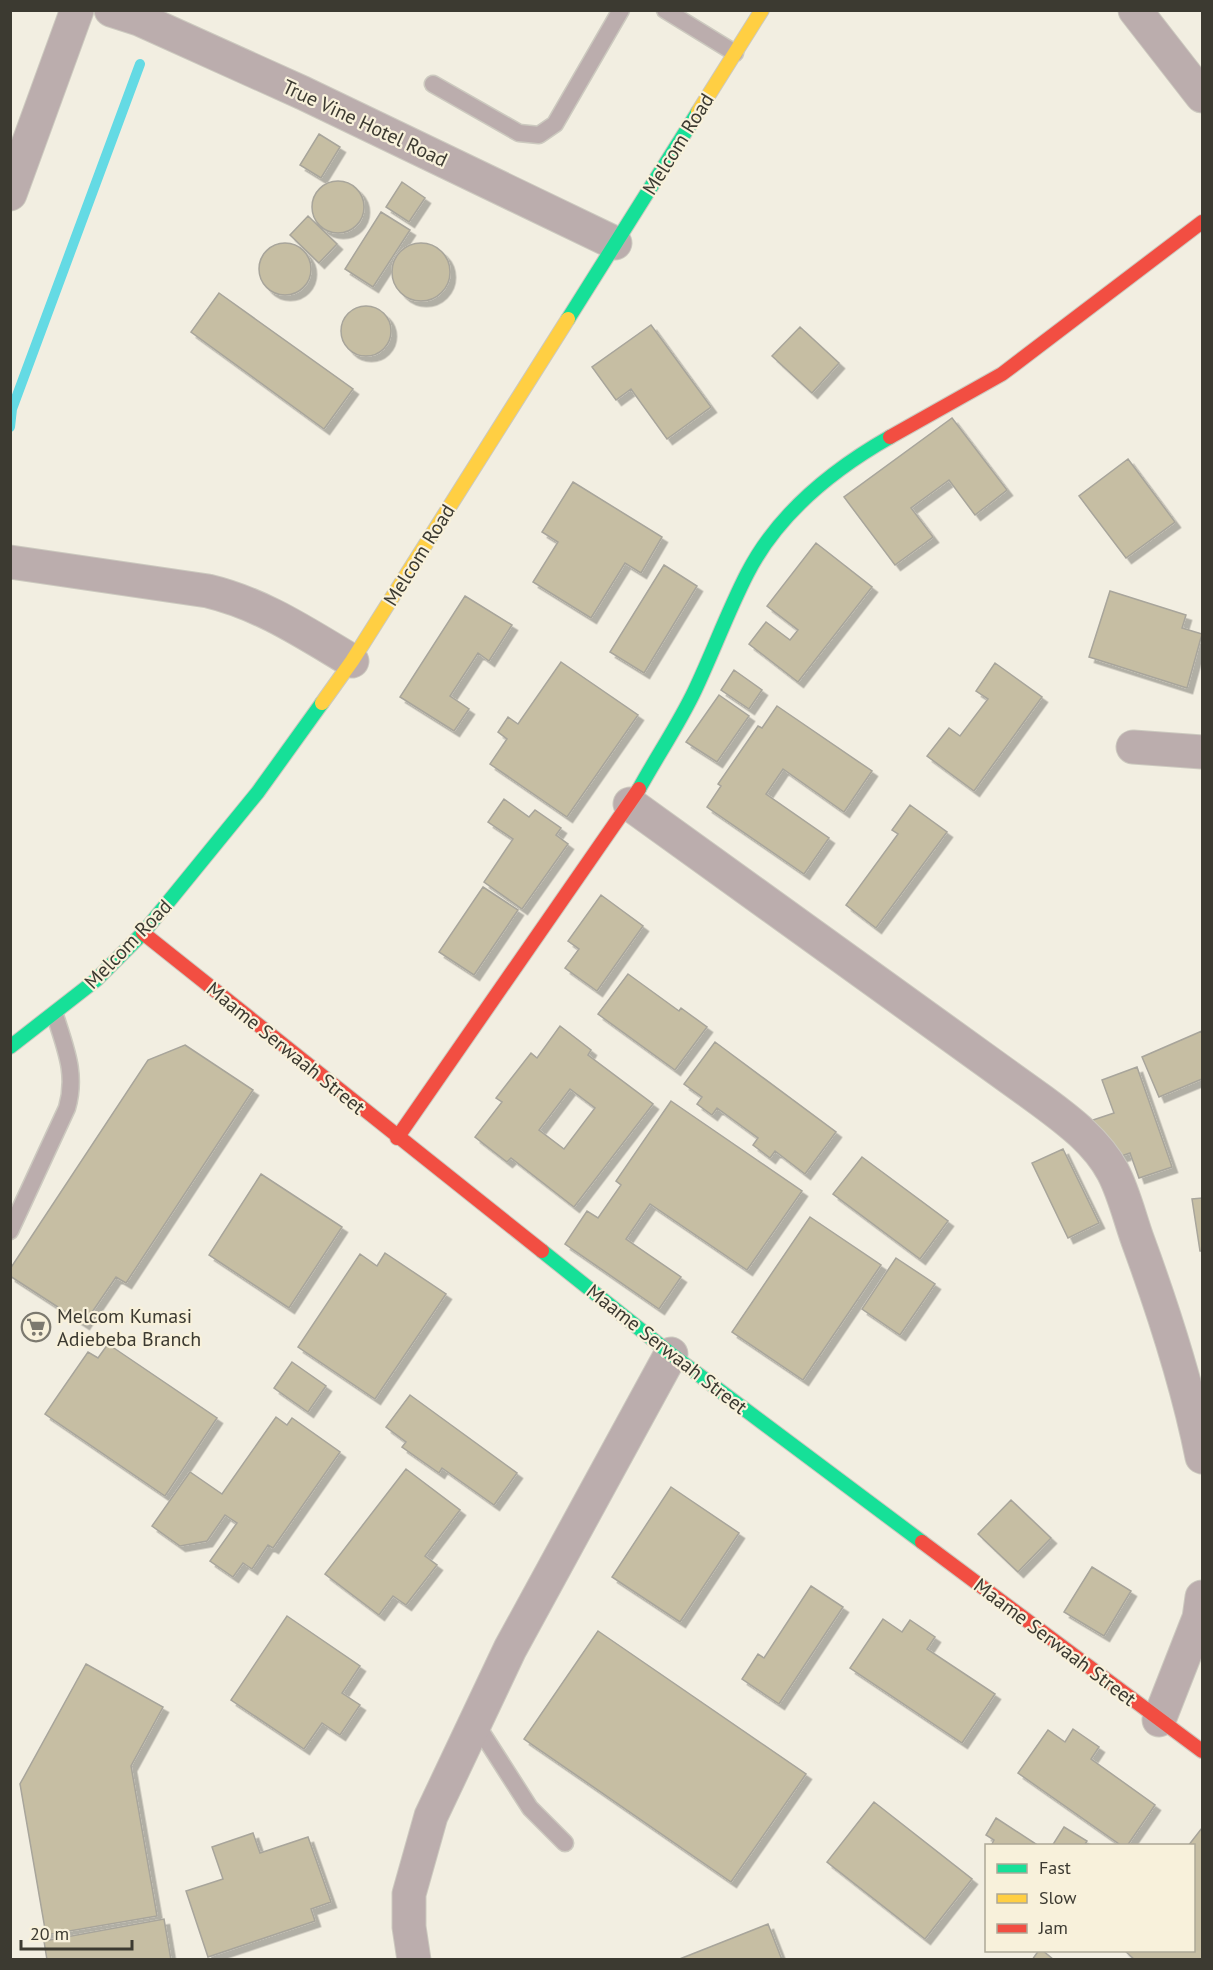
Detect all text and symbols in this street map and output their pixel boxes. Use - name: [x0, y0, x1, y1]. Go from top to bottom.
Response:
- street label: True Vine Hotel Road: [278, 73, 452, 173]
- street label: Melcom Road: [636, 88, 720, 200]
- street label: Melcom Road: [377, 499, 461, 611]
- street label: Melcom Road: [79, 894, 177, 994]
- street label: Maame Serwaah Street: [201, 976, 371, 1120]
- street label: Maame Serwaah Street: [581, 1278, 753, 1420]
- place label: Melcom Kumasi Adiebeba Branch: [57, 1303, 201, 1352]
- supermarket icon: Melcom Kumasi Adiebeba Branch: [20, 1311, 52, 1343]
- street label: Maame Serwaah Street: [969, 1572, 1142, 1712]
- legend: [985, 1844, 1195, 1952]
- text: Fast: [1039, 1856, 1071, 1879]
- text: Slow: [1039, 1886, 1077, 1909]
- scale bar: [21, 1913, 132, 1951]
- text: Jam: [1038, 1916, 1068, 1939]
- text: 20 m: [30, 1922, 69, 1945]

